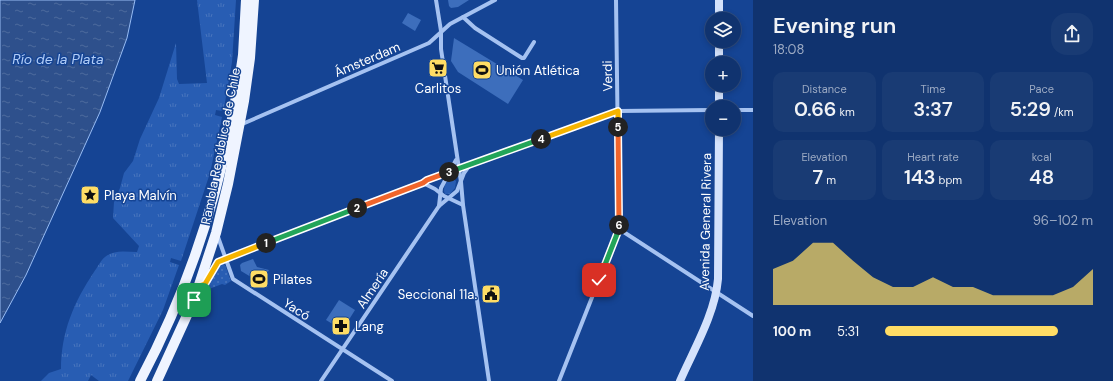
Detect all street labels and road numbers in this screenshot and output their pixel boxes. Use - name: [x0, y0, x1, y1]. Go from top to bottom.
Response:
- street label: Ámsterdam: [331, 37, 403, 81]
- street label: Verdi: [599, 60, 616, 92]
- street label: Rambla República de Chile: [197, 66, 244, 226]
- street label: Avenida General Rivera: [696, 153, 715, 291]
- street label: Almería: [353, 265, 392, 312]
- street label: Yacó: [280, 294, 314, 325]

